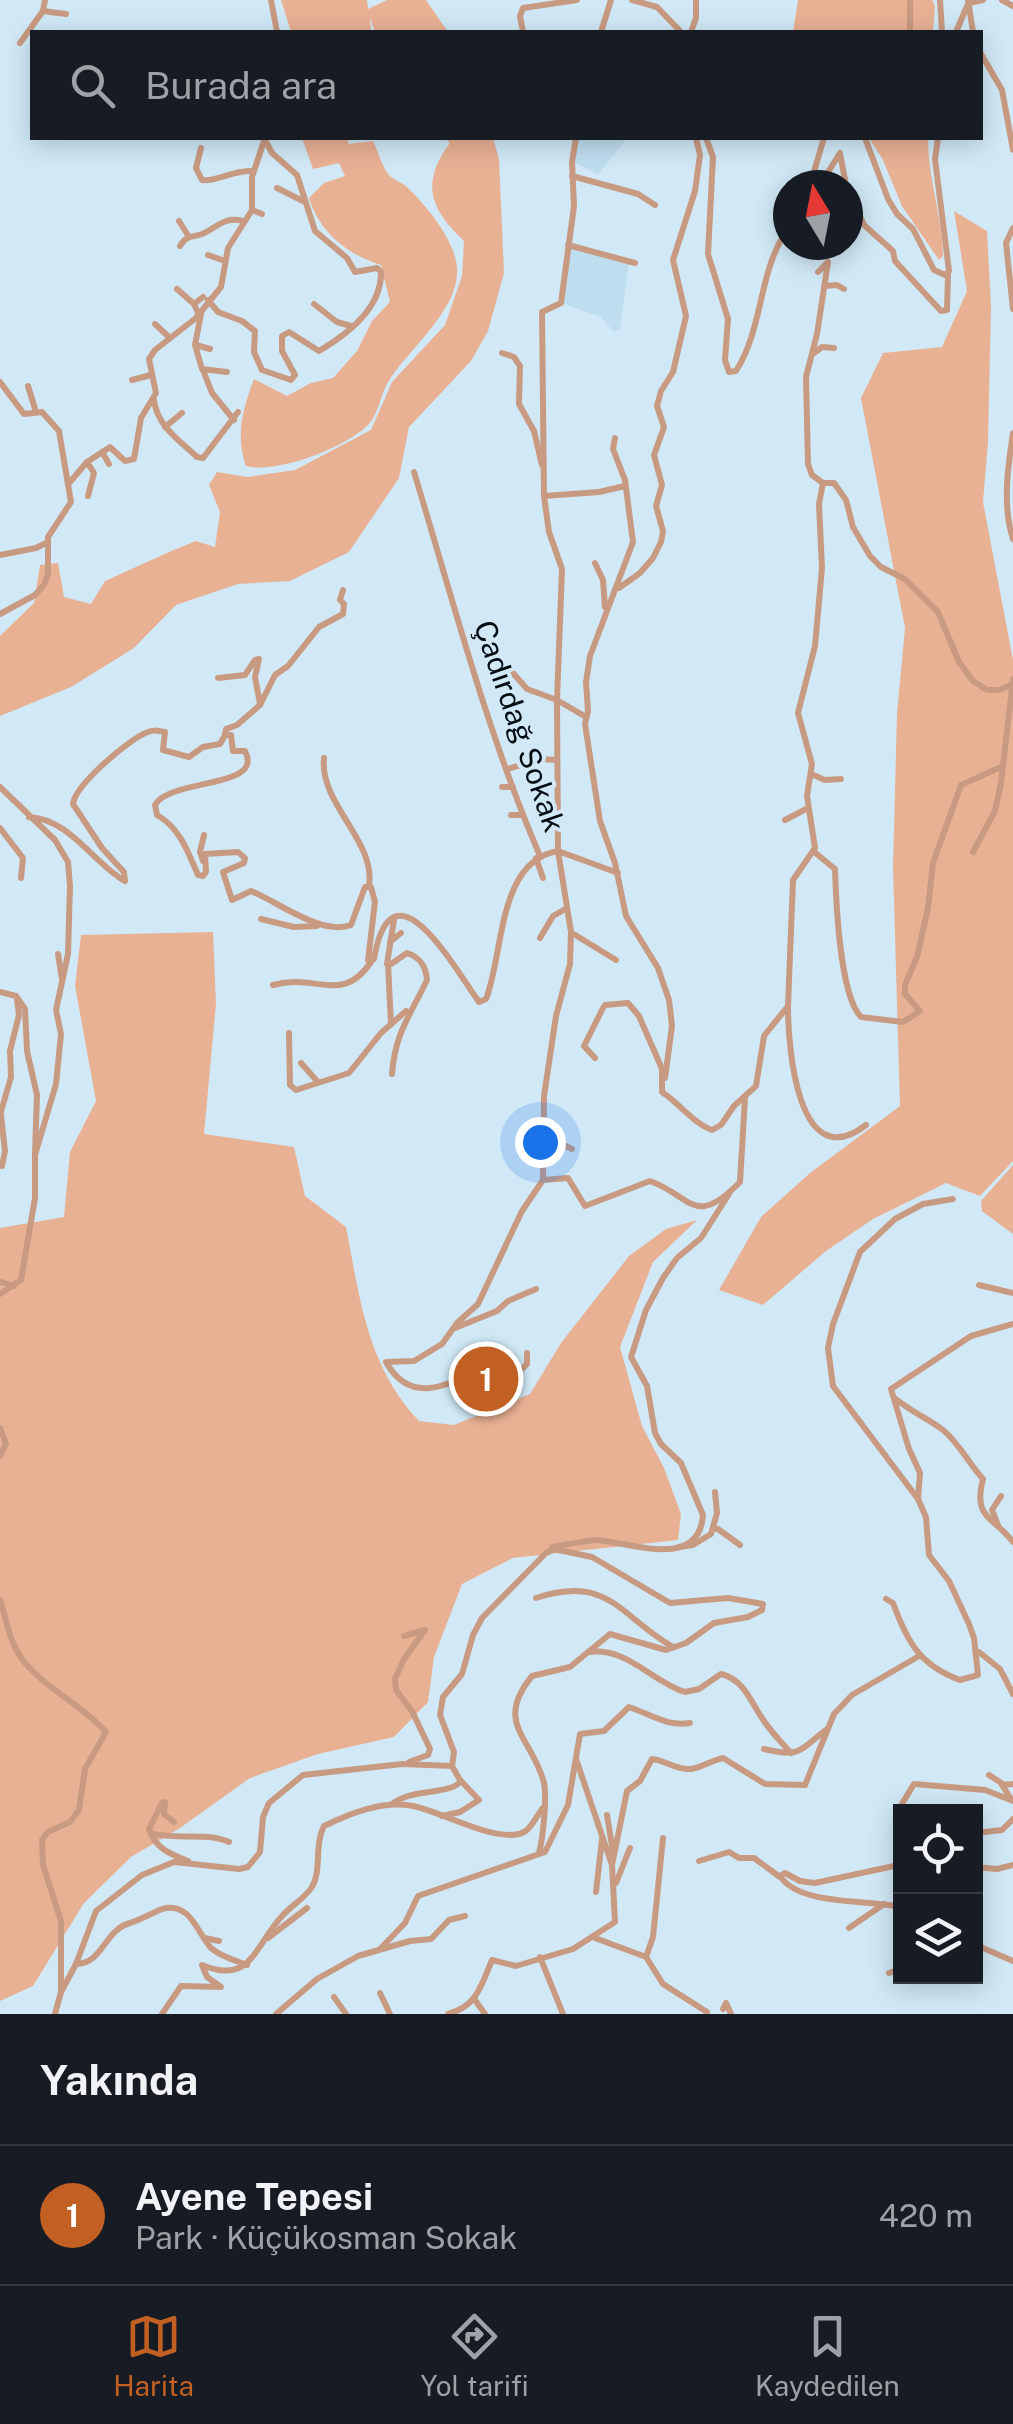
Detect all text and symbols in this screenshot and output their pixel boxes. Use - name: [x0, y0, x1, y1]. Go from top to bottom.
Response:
- search box: [30, 30, 983, 140]
- icon: search: [65, 58, 120, 113]
- text: Burada ara: [145, 63, 337, 108]
- north arrow: [773, 170, 863, 260]
- street label: Çadırdağ Sokak: [467, 615, 573, 837]
- your location: [515, 1117, 566, 1168]
- pin: 1: [454, 1342, 518, 1416]
- map controls: [893, 1804, 983, 1984]
- button: locate: [893, 1804, 983, 1894]
- button: layers: [893, 1894, 983, 1984]
- text: Yakında: [40, 2055, 198, 2104]
- text: Ayene Tepesi: [135, 2174, 373, 2219]
- text: 1: [66, 2197, 79, 2234]
- text: 420 m: [879, 2197, 973, 2234]
- text: Park · Küçükosman Sokak: [135, 2219, 517, 2256]
- tab: Harita: [113, 2309, 194, 2402]
- tab: Yol tarifi: [420, 2309, 529, 2402]
- tab: Kaydedilen: [755, 2309, 900, 2402]

